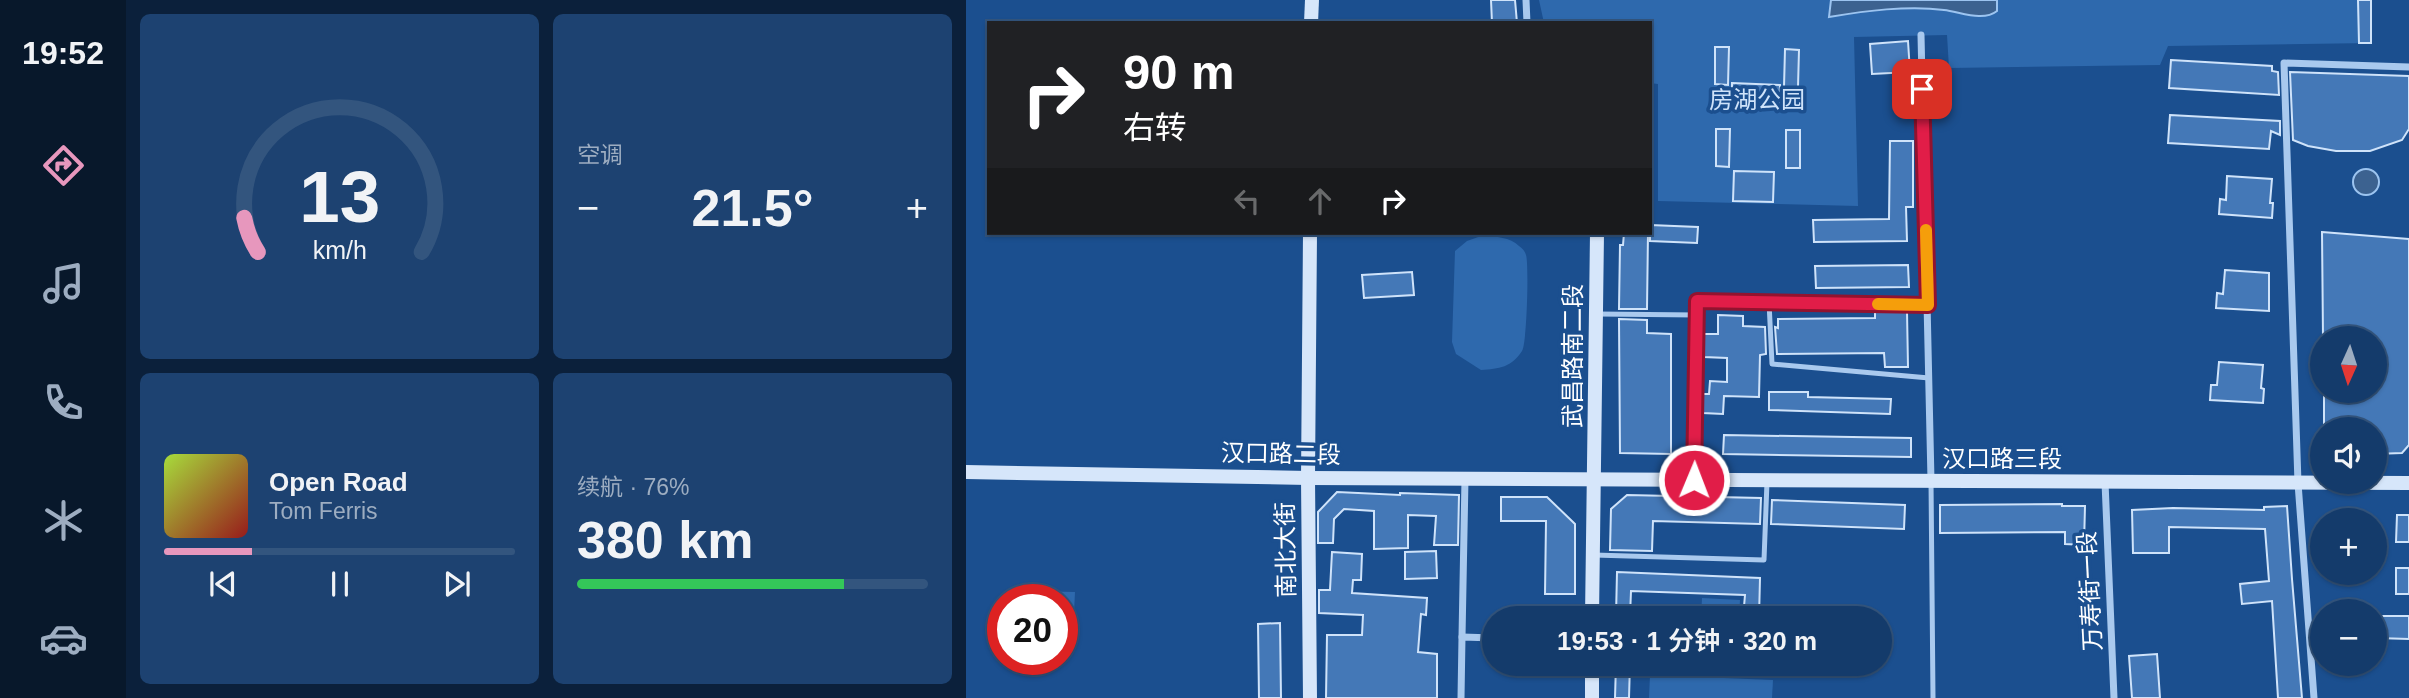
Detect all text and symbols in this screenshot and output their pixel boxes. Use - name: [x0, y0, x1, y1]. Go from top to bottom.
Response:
- text: 19:52: [22, 35, 104, 71]
- text: 90 m: [1123, 45, 1235, 99]
- icon: right: [1008, 49, 1099, 140]
- pin: [1892, 59, 1952, 119]
- icon: arrive: [1903, 70, 1941, 108]
- park label: 房湖公园: [1709, 86, 1805, 113]
- text: 右转: [1123, 110, 1187, 146]
- icon: directions: [39, 141, 88, 190]
- text: 空调: [577, 142, 623, 168]
- text: 13: [299, 157, 380, 238]
- text: 21.5°: [691, 179, 814, 237]
- icon: left: [1228, 182, 1266, 220]
- icon: ahead: [1301, 182, 1339, 220]
- icon: right: [1374, 182, 1412, 220]
- text: −: [577, 187, 599, 229]
- text: +: [906, 187, 928, 229]
- text: km/h: [312, 236, 367, 264]
- icon: music: [39, 259, 88, 308]
- street label: 武昌路南二段: [1559, 284, 1586, 428]
- north arrow: [2310, 326, 2387, 402]
- map controls: [2310, 326, 2387, 676]
- icon: phone: [39, 378, 88, 427]
- button: sound: [2310, 417, 2387, 494]
- street label: 汉口路二段: [1221, 439, 1341, 468]
- position arrow: [1657, 443, 1731, 517]
- street label: 汉口路三段: [1942, 445, 2062, 472]
- text: Open Road: [269, 467, 408, 497]
- text: 续航 · 76%: [577, 474, 689, 500]
- icon: climate: [39, 496, 88, 545]
- text: Tom Ferris: [269, 498, 378, 524]
- street label: 南北大街: [1271, 502, 1300, 598]
- button: +: [2310, 508, 2387, 585]
- text: 380 km: [577, 511, 753, 569]
- street label: 万寿街一段: [2073, 530, 2106, 652]
- icon: previous: [204, 565, 242, 603]
- icon: pause: [321, 565, 359, 603]
- icon: next: [438, 565, 476, 603]
- speed limit sign: 20: [987, 584, 1078, 675]
- button: −: [2310, 599, 2387, 676]
- icon: car: [39, 614, 88, 663]
- text: 19:53 · 1 分钟 · 320 m: [1557, 626, 1817, 656]

